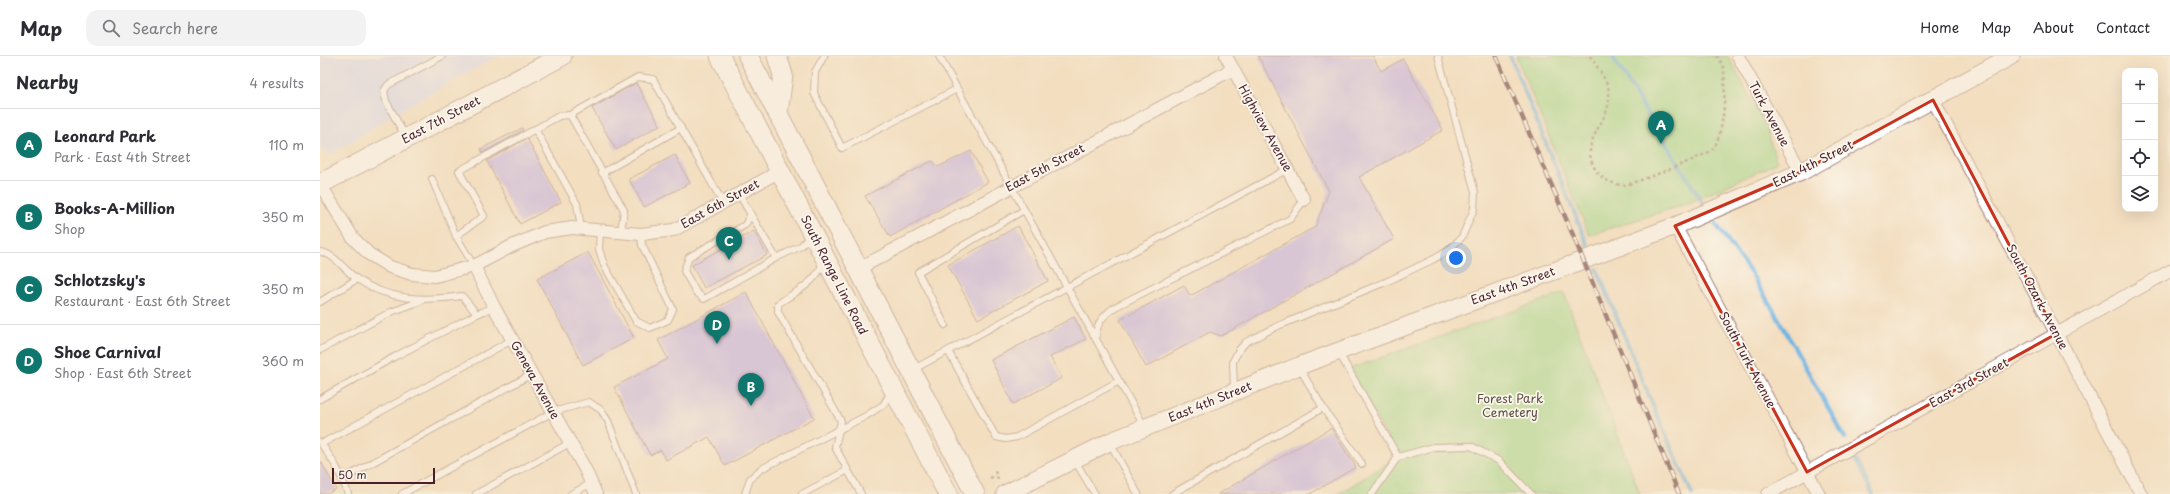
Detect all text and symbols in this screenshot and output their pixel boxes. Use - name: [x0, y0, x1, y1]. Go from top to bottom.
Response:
- search box: [86, 10, 366, 46]
- text: Map: [20, 14, 62, 42]
- text: Search here: [132, 16, 218, 39]
- icon: search: [100, 17, 122, 39]
- text: Home: [1920, 17, 1959, 38]
- text: Map: [1981, 17, 2011, 38]
- text: About: [2033, 17, 2074, 38]
- text: Contact: [2096, 17, 2150, 38]
- map controls: [2122, 68, 2158, 212]
- button: +: [2122, 68, 2158, 104]
- text: Nearby: [16, 69, 78, 95]
- text: 4 results: [250, 73, 304, 92]
- street label: Turk Avenue: [1745, 78, 1795, 150]
- street label: Highview Avenue: [1234, 81, 1298, 175]
- street label: East 7th Street: [398, 91, 483, 148]
- button: −: [2122, 104, 2158, 140]
- pin: A: [1648, 111, 1674, 144]
- text: Leonard Park: [54, 124, 156, 147]
- text: A: [24, 135, 34, 154]
- text: 110 m: [269, 135, 304, 154]
- street label: East 4th Street: [1769, 135, 1856, 191]
- street label: East 5th Street: [1002, 139, 1087, 196]
- button: locate: [2122, 140, 2158, 176]
- text: Park · East 4th Street: [54, 147, 190, 166]
- street label: East 6th Street: [677, 174, 762, 232]
- button: layers: [2122, 176, 2158, 212]
- text: Books-A-Million: [54, 196, 175, 219]
- text: B: [25, 207, 33, 226]
- text: 350 m: [262, 207, 304, 226]
- street label: South Range Line Road: [797, 212, 873, 338]
- text: Shop: [54, 219, 85, 238]
- pin: C: [716, 227, 742, 260]
- street label: South Ozark Avenue: [2002, 241, 2074, 353]
- your location: [1446, 248, 1466, 268]
- street label: East 4th Street: [1468, 261, 1557, 309]
- text: Schlotzsky's: [54, 268, 145, 291]
- text: C: [24, 279, 34, 298]
- text: 350 m: [262, 279, 304, 298]
- text: Restaurant · East 6th Street: [54, 291, 230, 310]
- street label: South Turk Avenue: [1715, 308, 1781, 411]
- pin: D: [704, 311, 730, 344]
- street label: Geneva Avenue: [507, 337, 565, 422]
- text: Shoe Carnival: [54, 340, 161, 363]
- text: D: [24, 351, 34, 370]
- text: 360 m: [261, 351, 304, 370]
- street label: East 3rd Street: [1926, 353, 2012, 411]
- text: Shop · East 6th Street: [54, 363, 191, 382]
- pin: B: [738, 373, 764, 406]
- street label: East 4th Street: [1165, 376, 1254, 426]
- park label: Forest Park Cemetery: [1477, 389, 1543, 421]
- scale bar: [332, 466, 435, 485]
- text: 50 m: [338, 466, 367, 483]

